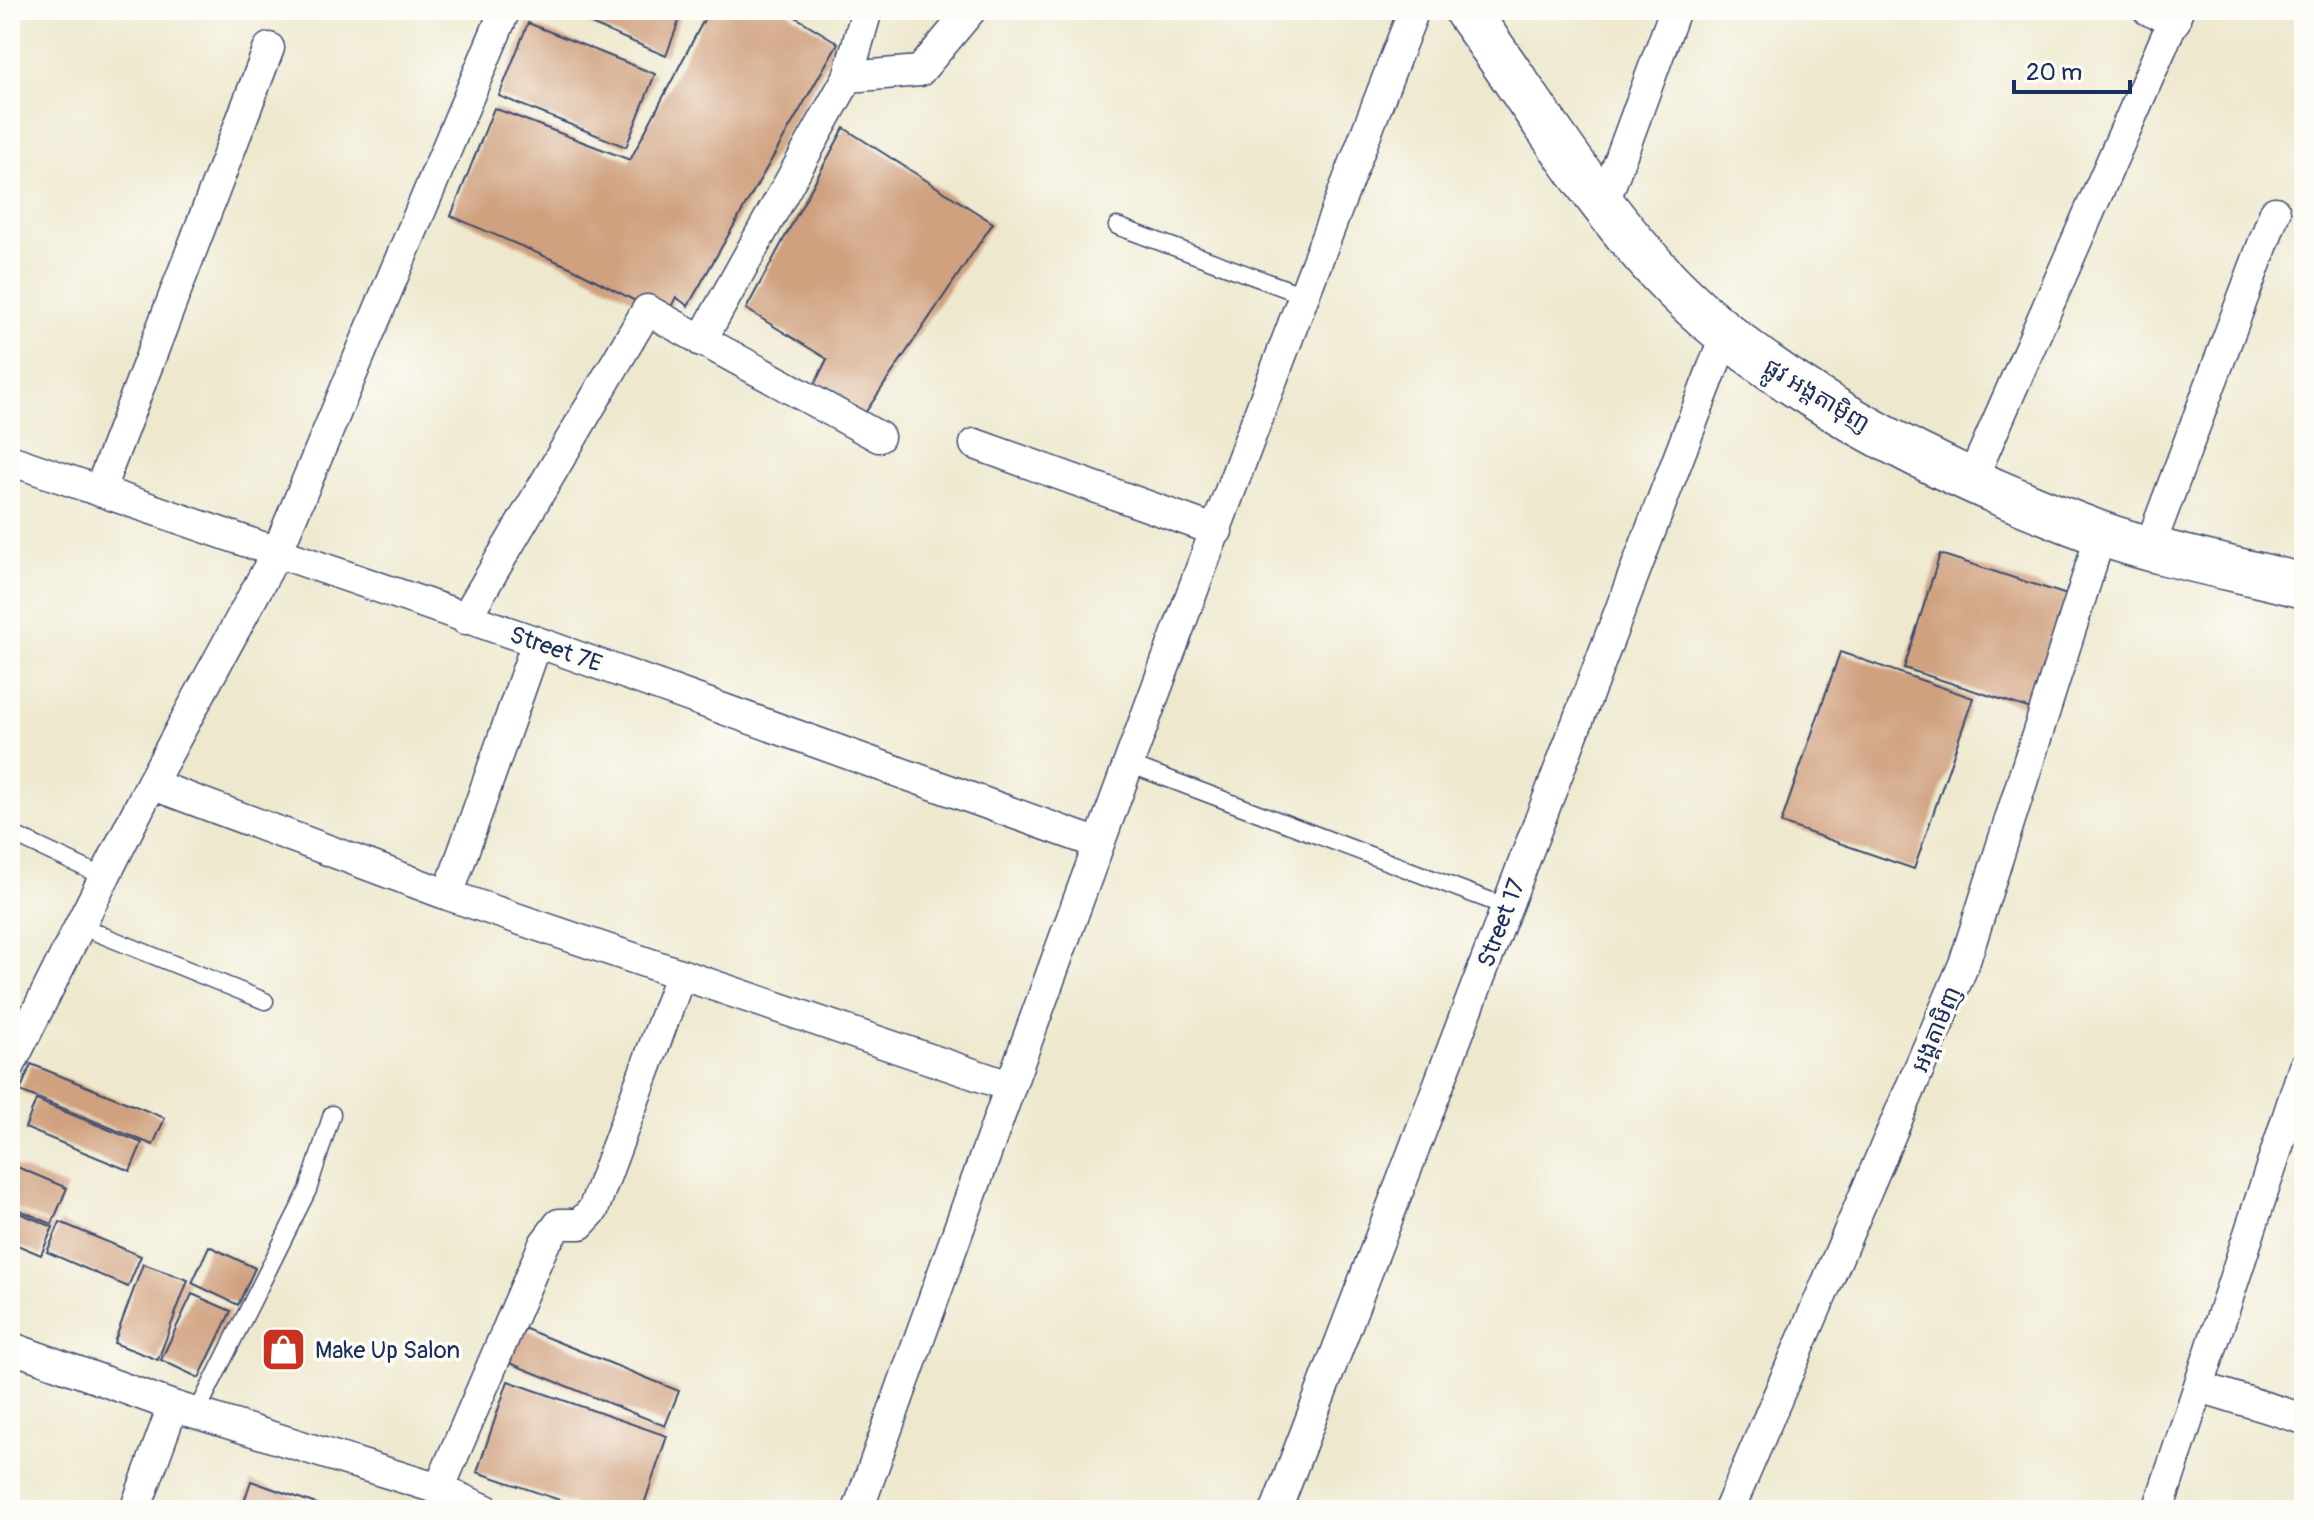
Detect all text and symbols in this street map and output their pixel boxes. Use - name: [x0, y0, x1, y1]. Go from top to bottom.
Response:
- scale bar: [2014, 44, 2130, 94]
- text: 20 m: [2026, 58, 2082, 87]
- street label: ផ្លូវ អង្តតាម៉ិញ: [1755, 352, 1875, 445]
- street label: Street 7E: [506, 620, 606, 679]
- street label: Street 17: [1471, 875, 1532, 972]
- street label: អង្គតាមិញ: [1905, 982, 1968, 1077]
- shop icon: Make Up Salon: [260, 1326, 308, 1374]
- place label: Make Up Salon: [315, 1336, 460, 1365]

